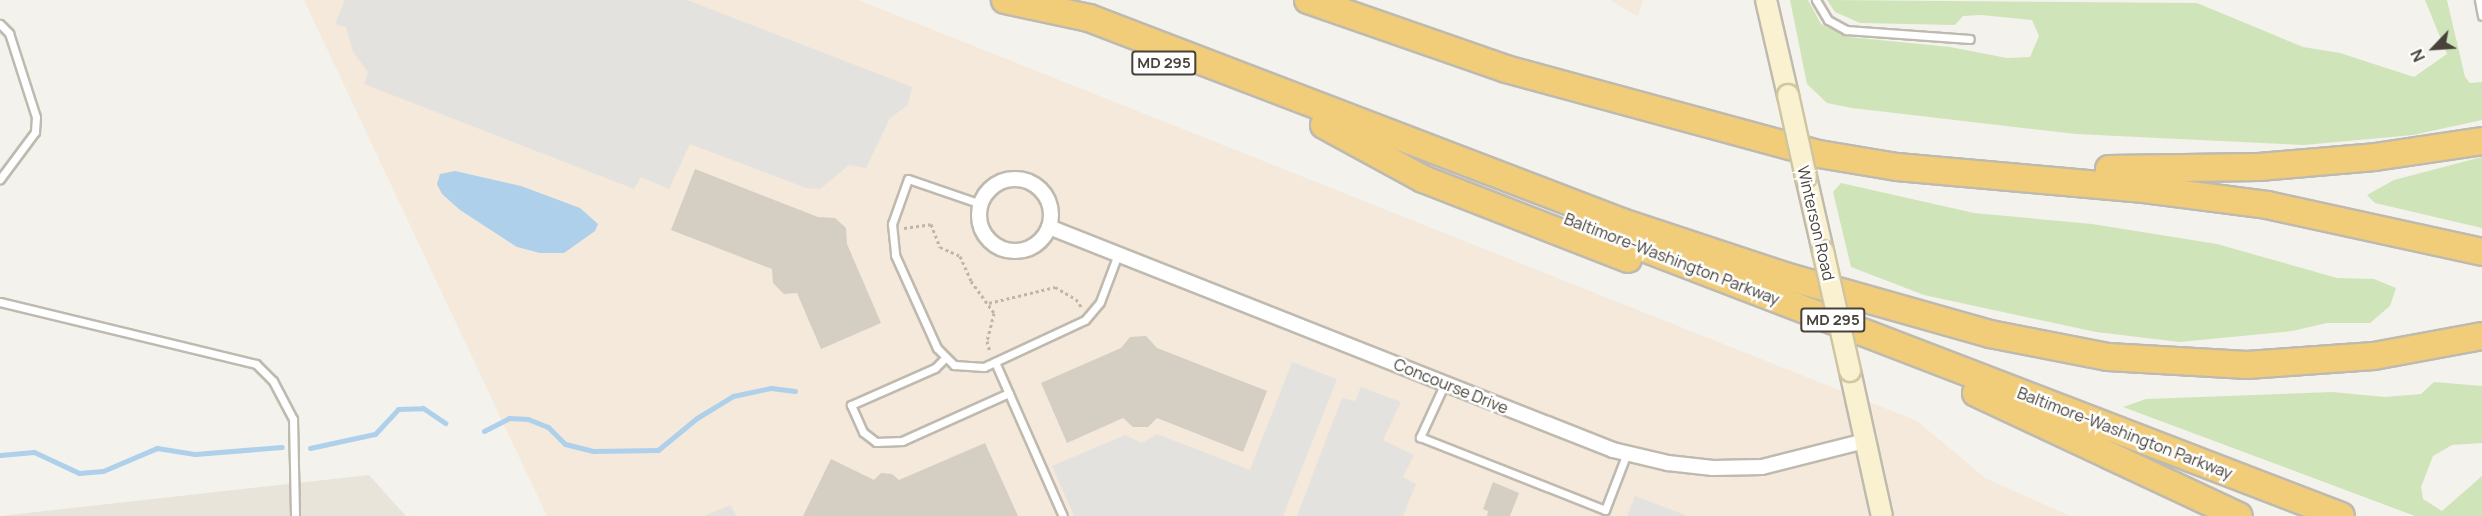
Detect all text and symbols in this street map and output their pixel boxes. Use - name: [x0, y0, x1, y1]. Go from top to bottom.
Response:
- north arrow: [2404, 18, 2464, 78]
- text: N: [2405, 46, 2430, 65]
- road number: MD 295: [1131, 51, 1197, 75]
- street label: Winterson Road: [1793, 164, 1839, 282]
- street label: Baltimore-Washington Parkway: [1562, 209, 1782, 309]
- road number: MD 295: [1800, 308, 1866, 332]
- street label: Concourse Drive: [1391, 354, 1511, 418]
- street label: Baltimore-Washington Parkway: [2015, 383, 2235, 483]

